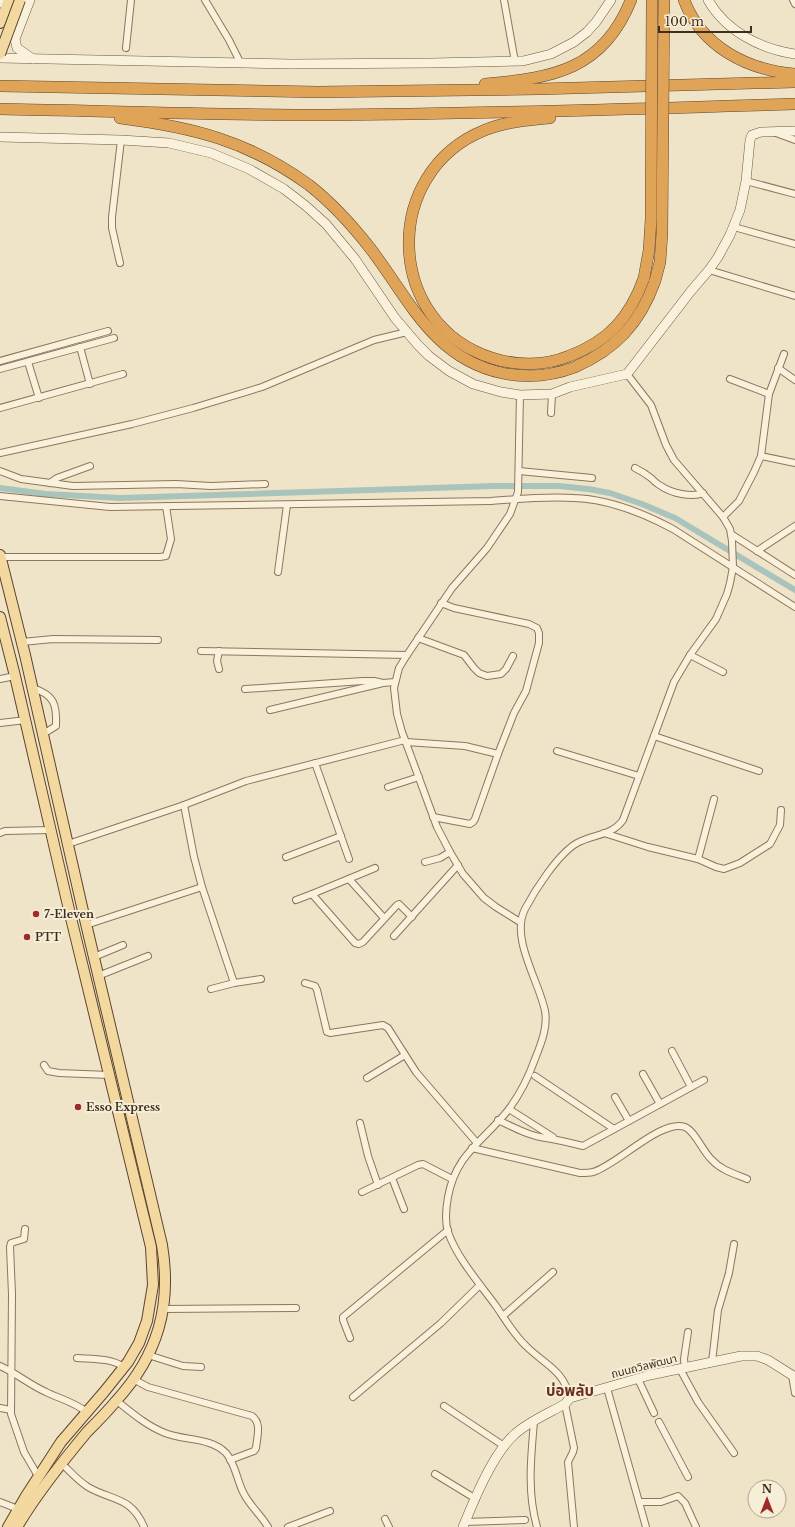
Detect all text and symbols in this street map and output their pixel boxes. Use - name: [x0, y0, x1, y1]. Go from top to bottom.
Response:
- scale bar: [659, 8, 751, 34]
- text: 100 m: [665, 14, 704, 29]
- place label: 7-Eleven: [44, 907, 94, 921]
- marker: 7-Eleven: [31, 909, 41, 919]
- place label: PTT: [35, 930, 61, 944]
- marker: PTT: [22, 932, 32, 942]
- place label: Esso Express: [86, 1100, 160, 1114]
- marker: Esso Express: [73, 1102, 83, 1112]
- street label: ถนนถวิลพัฒนา: [610, 1351, 678, 1381]
- district label: บ่อพลับ: [546, 1381, 594, 1400]
- north arrow: [747, 1479, 787, 1519]
- text: N: [762, 1482, 773, 1496]

